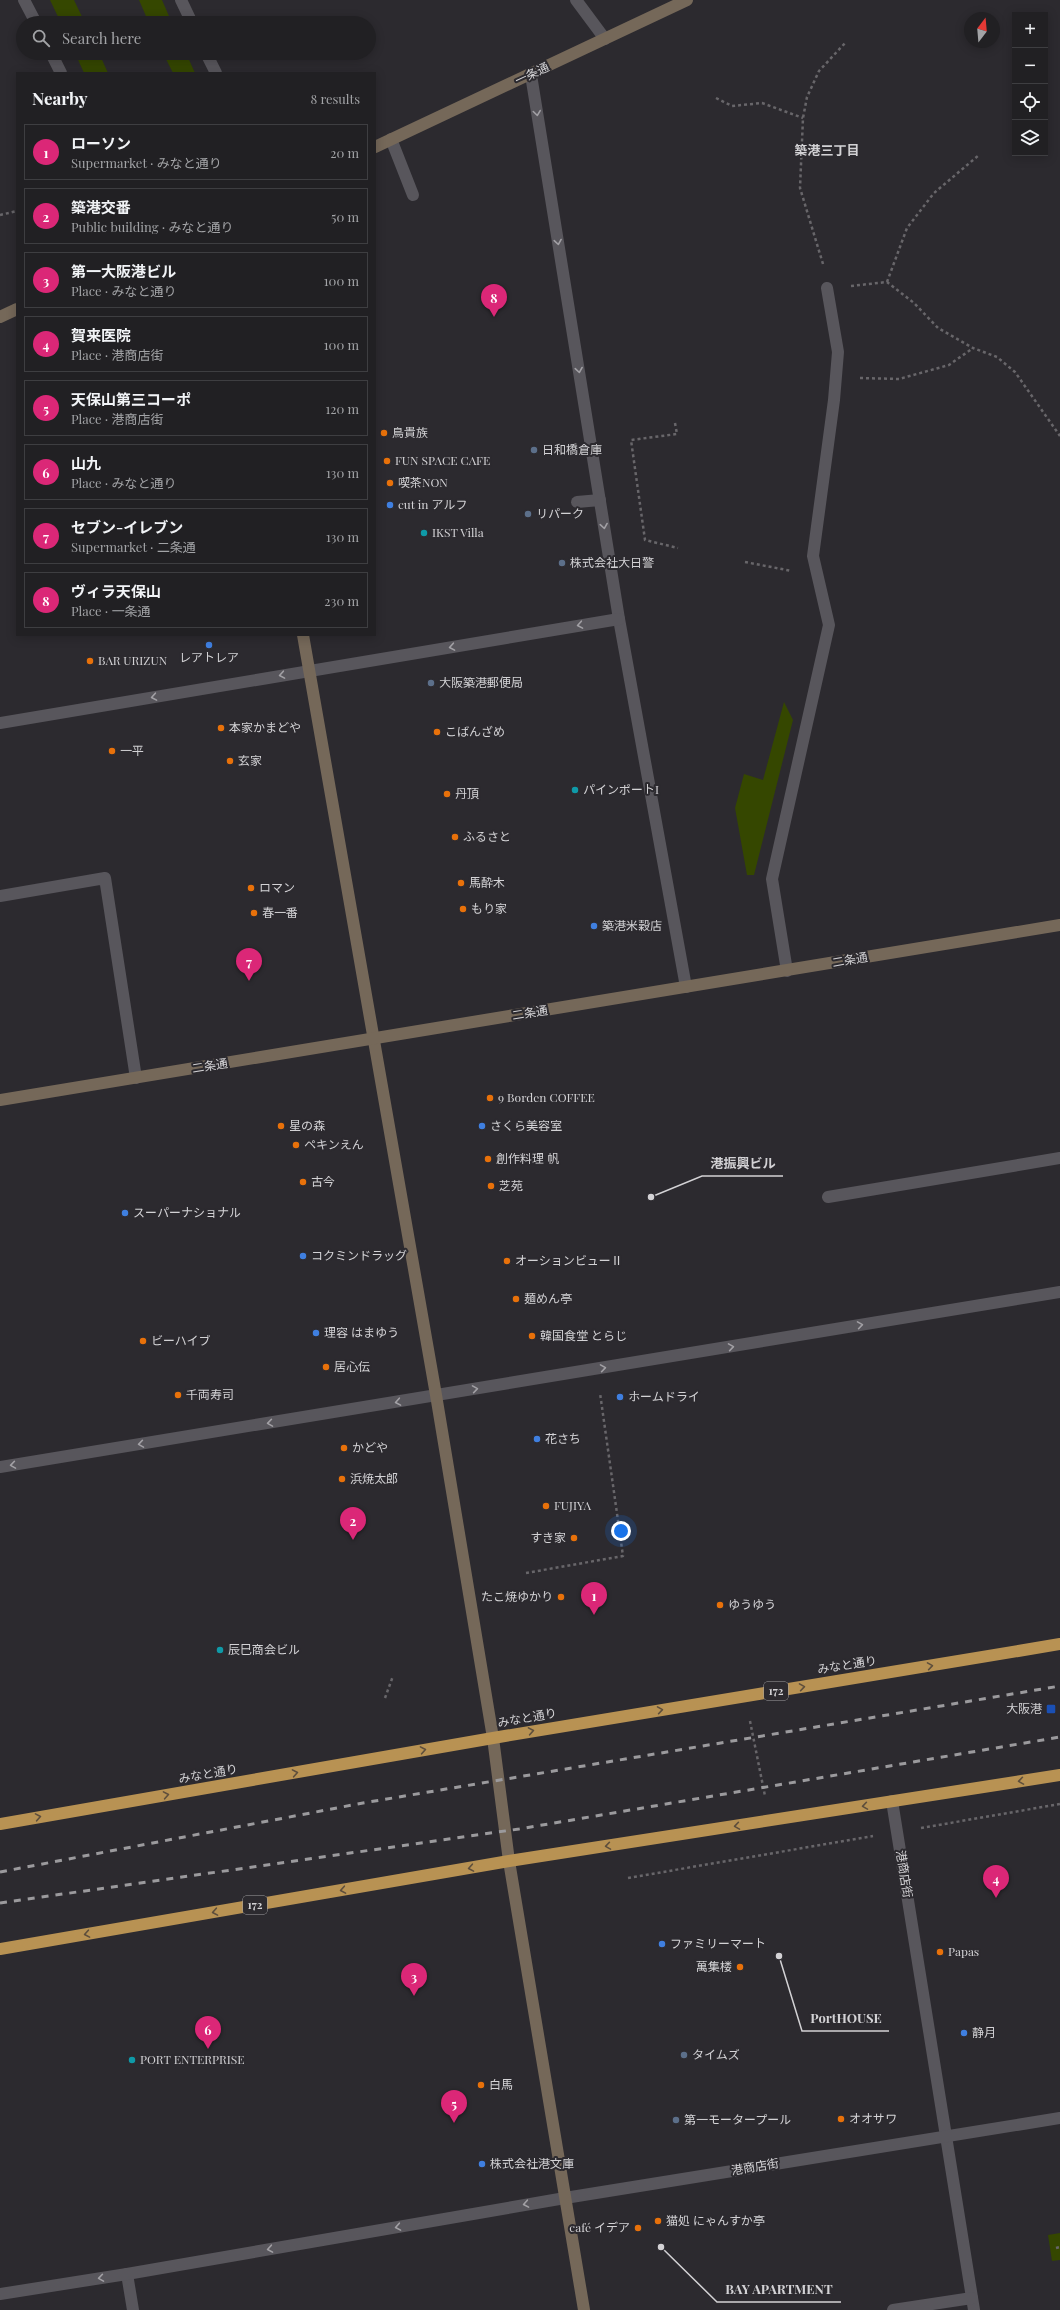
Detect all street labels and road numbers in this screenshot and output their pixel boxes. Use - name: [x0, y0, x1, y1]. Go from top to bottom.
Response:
- street label: 一条通: [512, 58, 551, 88]
- street label: 二条通: [831, 948, 869, 970]
- street label: 二条通: [511, 1001, 549, 1023]
- street label: 二条通: [191, 1054, 229, 1076]
- street label: みなと通り: [816, 1651, 878, 1677]
- road number: 172: [764, 1682, 788, 1700]
- street label: みなと通り: [496, 1704, 558, 1730]
- street label: みなと通り: [177, 1760, 239, 1786]
- street label: 港商店街: [893, 1849, 917, 1899]
- road number: 172: [243, 1896, 267, 1914]
- street label: 港商店街: [730, 2154, 780, 2178]

